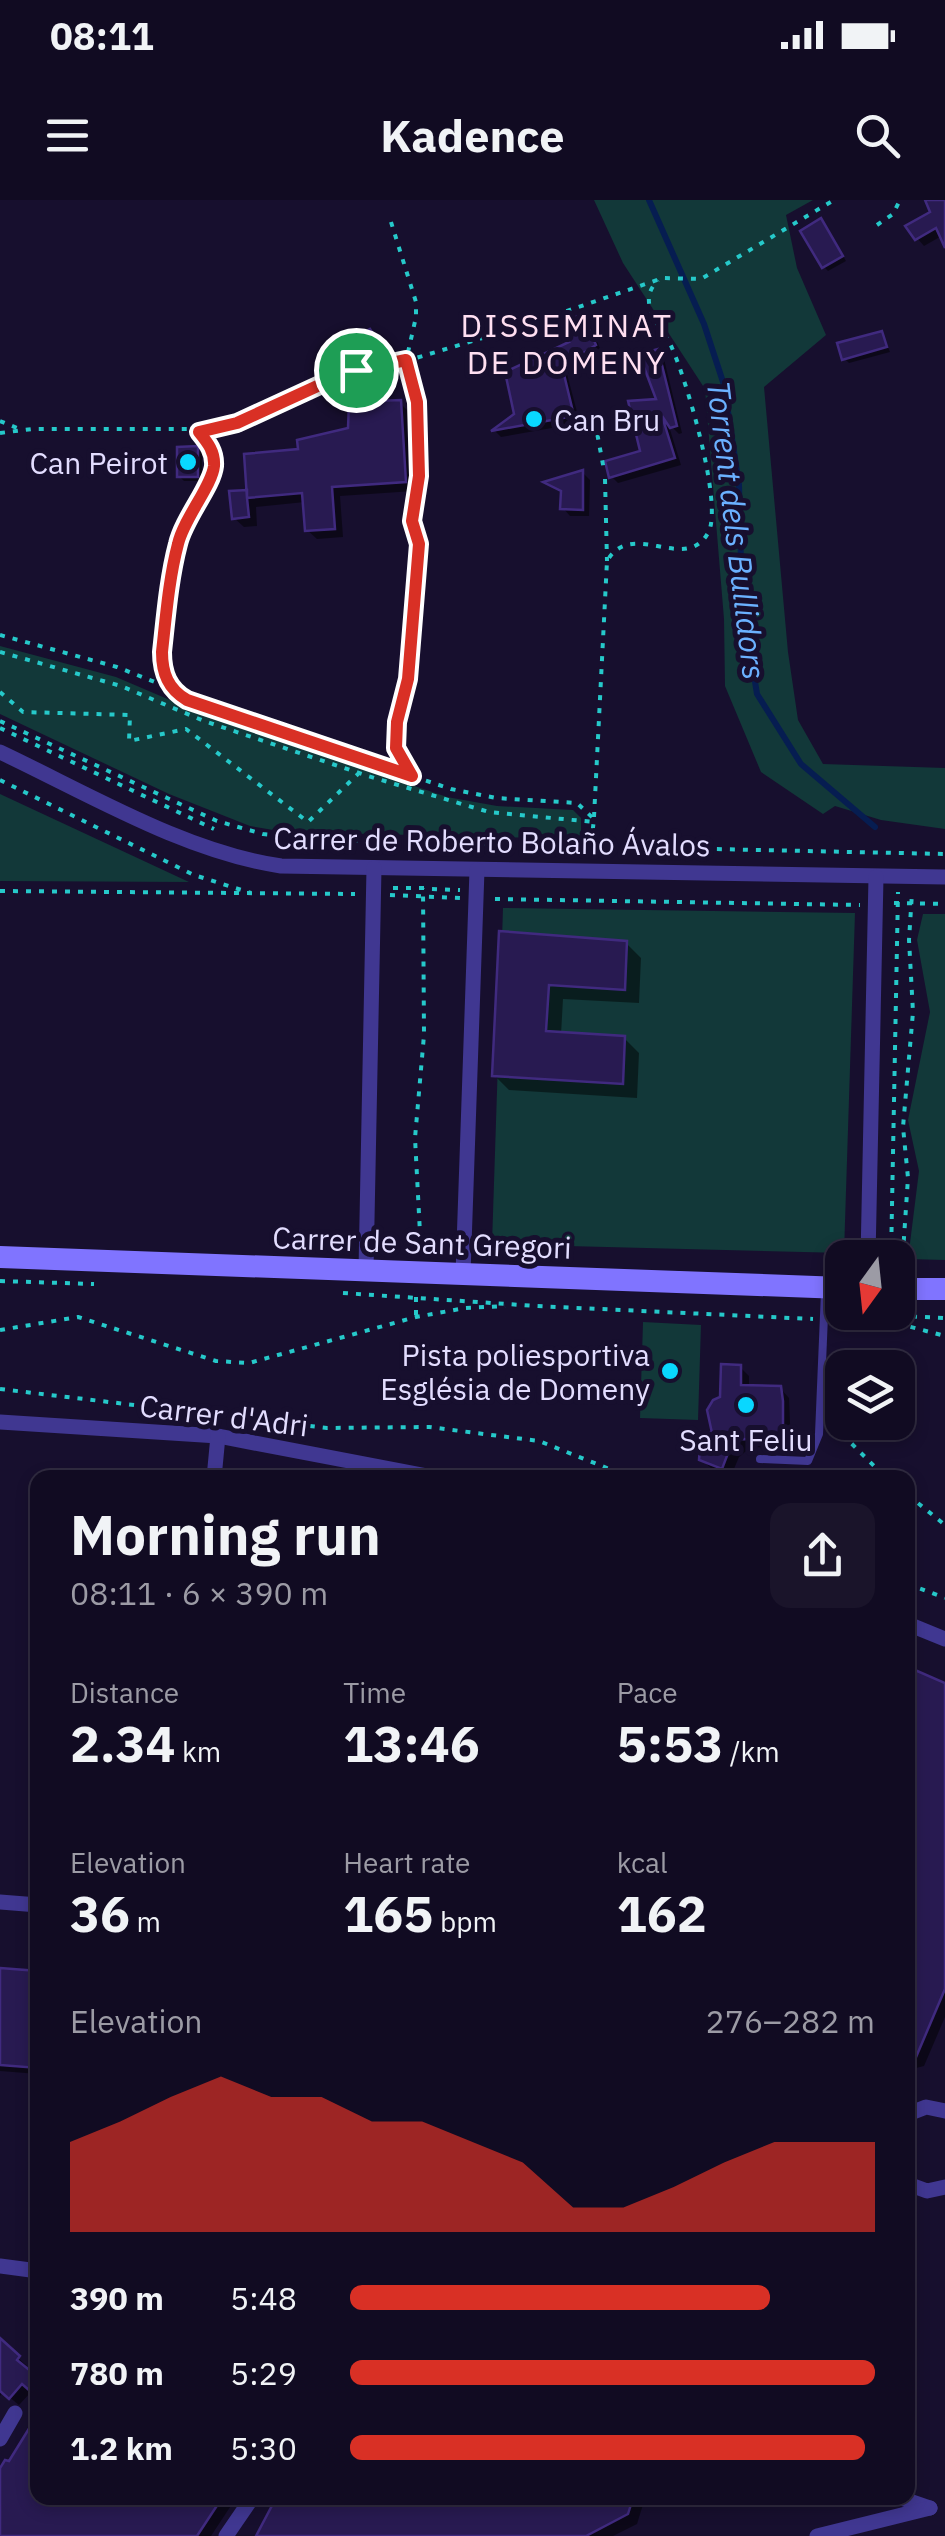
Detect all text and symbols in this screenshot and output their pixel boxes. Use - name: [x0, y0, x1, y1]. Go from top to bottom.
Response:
- text: 08:11: [50, 11, 154, 60]
- text: Kadence: [380, 106, 565, 164]
- icon: menu: [40, 108, 95, 163]
- icon: search: [850, 108, 905, 163]
- district label: DISSEMINAT DE DOMENY: [461, 304, 673, 383]
- pin: [314, 328, 399, 413]
- icon: arrive: [329, 343, 384, 398]
- water label: Torrent dels Bullidors: [698, 378, 776, 682]
- place label: Can Bru: [554, 400, 660, 439]
- marker: Can Bru: [523, 408, 545, 430]
- place label: Can Peirot: [29, 443, 168, 482]
- marker: Can Peirot: [177, 451, 199, 473]
- street label: Carrer de Roberto Bolaño Ávalos: [273, 818, 711, 864]
- street label: Carrer de Sant Gregori: [272, 1217, 572, 1267]
- north arrow: [825, 1240, 915, 1330]
- map controls: [825, 1240, 915, 1440]
- place label: Pista poliesportiva Església de Domeny: [380, 1335, 650, 1408]
- button: layers: [825, 1350, 915, 1440]
- marker: Pista poliesportiva Església de Domeny: [659, 1360, 681, 1382]
- street label: Carrer d'Adri: [138, 1385, 310, 1445]
- marker: Sant Feliu: [735, 1394, 757, 1416]
- place label: Sant Feliu: [679, 1420, 813, 1459]
- text: Morning run: [70, 1499, 381, 1570]
- button: share: [770, 1503, 875, 1608]
- text: 08:11 · 6 × 390 m: [70, 1572, 328, 1614]
- text: Distance: [70, 1674, 179, 1711]
- text: Time: [343, 1674, 406, 1711]
- text: Pace: [617, 1674, 678, 1711]
- text: 2.34: [70, 1711, 176, 1776]
- text: 13:46: [343, 1711, 480, 1776]
- text: 5:53: [617, 1711, 723, 1776]
- text: km: [176, 1733, 221, 1770]
- text: /km: [723, 1733, 780, 1770]
- text: Elevation: [70, 1844, 186, 1881]
- text: Heart rate: [343, 1844, 470, 1881]
- text: kcal: [617, 1844, 668, 1881]
- text: 36: [70, 1881, 130, 1946]
- text: 165: [343, 1881, 433, 1946]
- text: 162: [617, 1881, 707, 1946]
- text: m: [130, 1903, 161, 1940]
- text: bpm: [433, 1903, 497, 1940]
- text: Elevation: [70, 2000, 203, 2042]
- text: 276–282 m: [705, 2000, 875, 2042]
- text: 390 m: [70, 2277, 164, 2319]
- text: 5:48: [230, 2277, 297, 2319]
- text: 780 m: [70, 2352, 164, 2394]
- text: 5:29: [230, 2352, 297, 2394]
- text: 1.2 km: [70, 2427, 173, 2469]
- text: 5:30: [230, 2427, 297, 2469]

